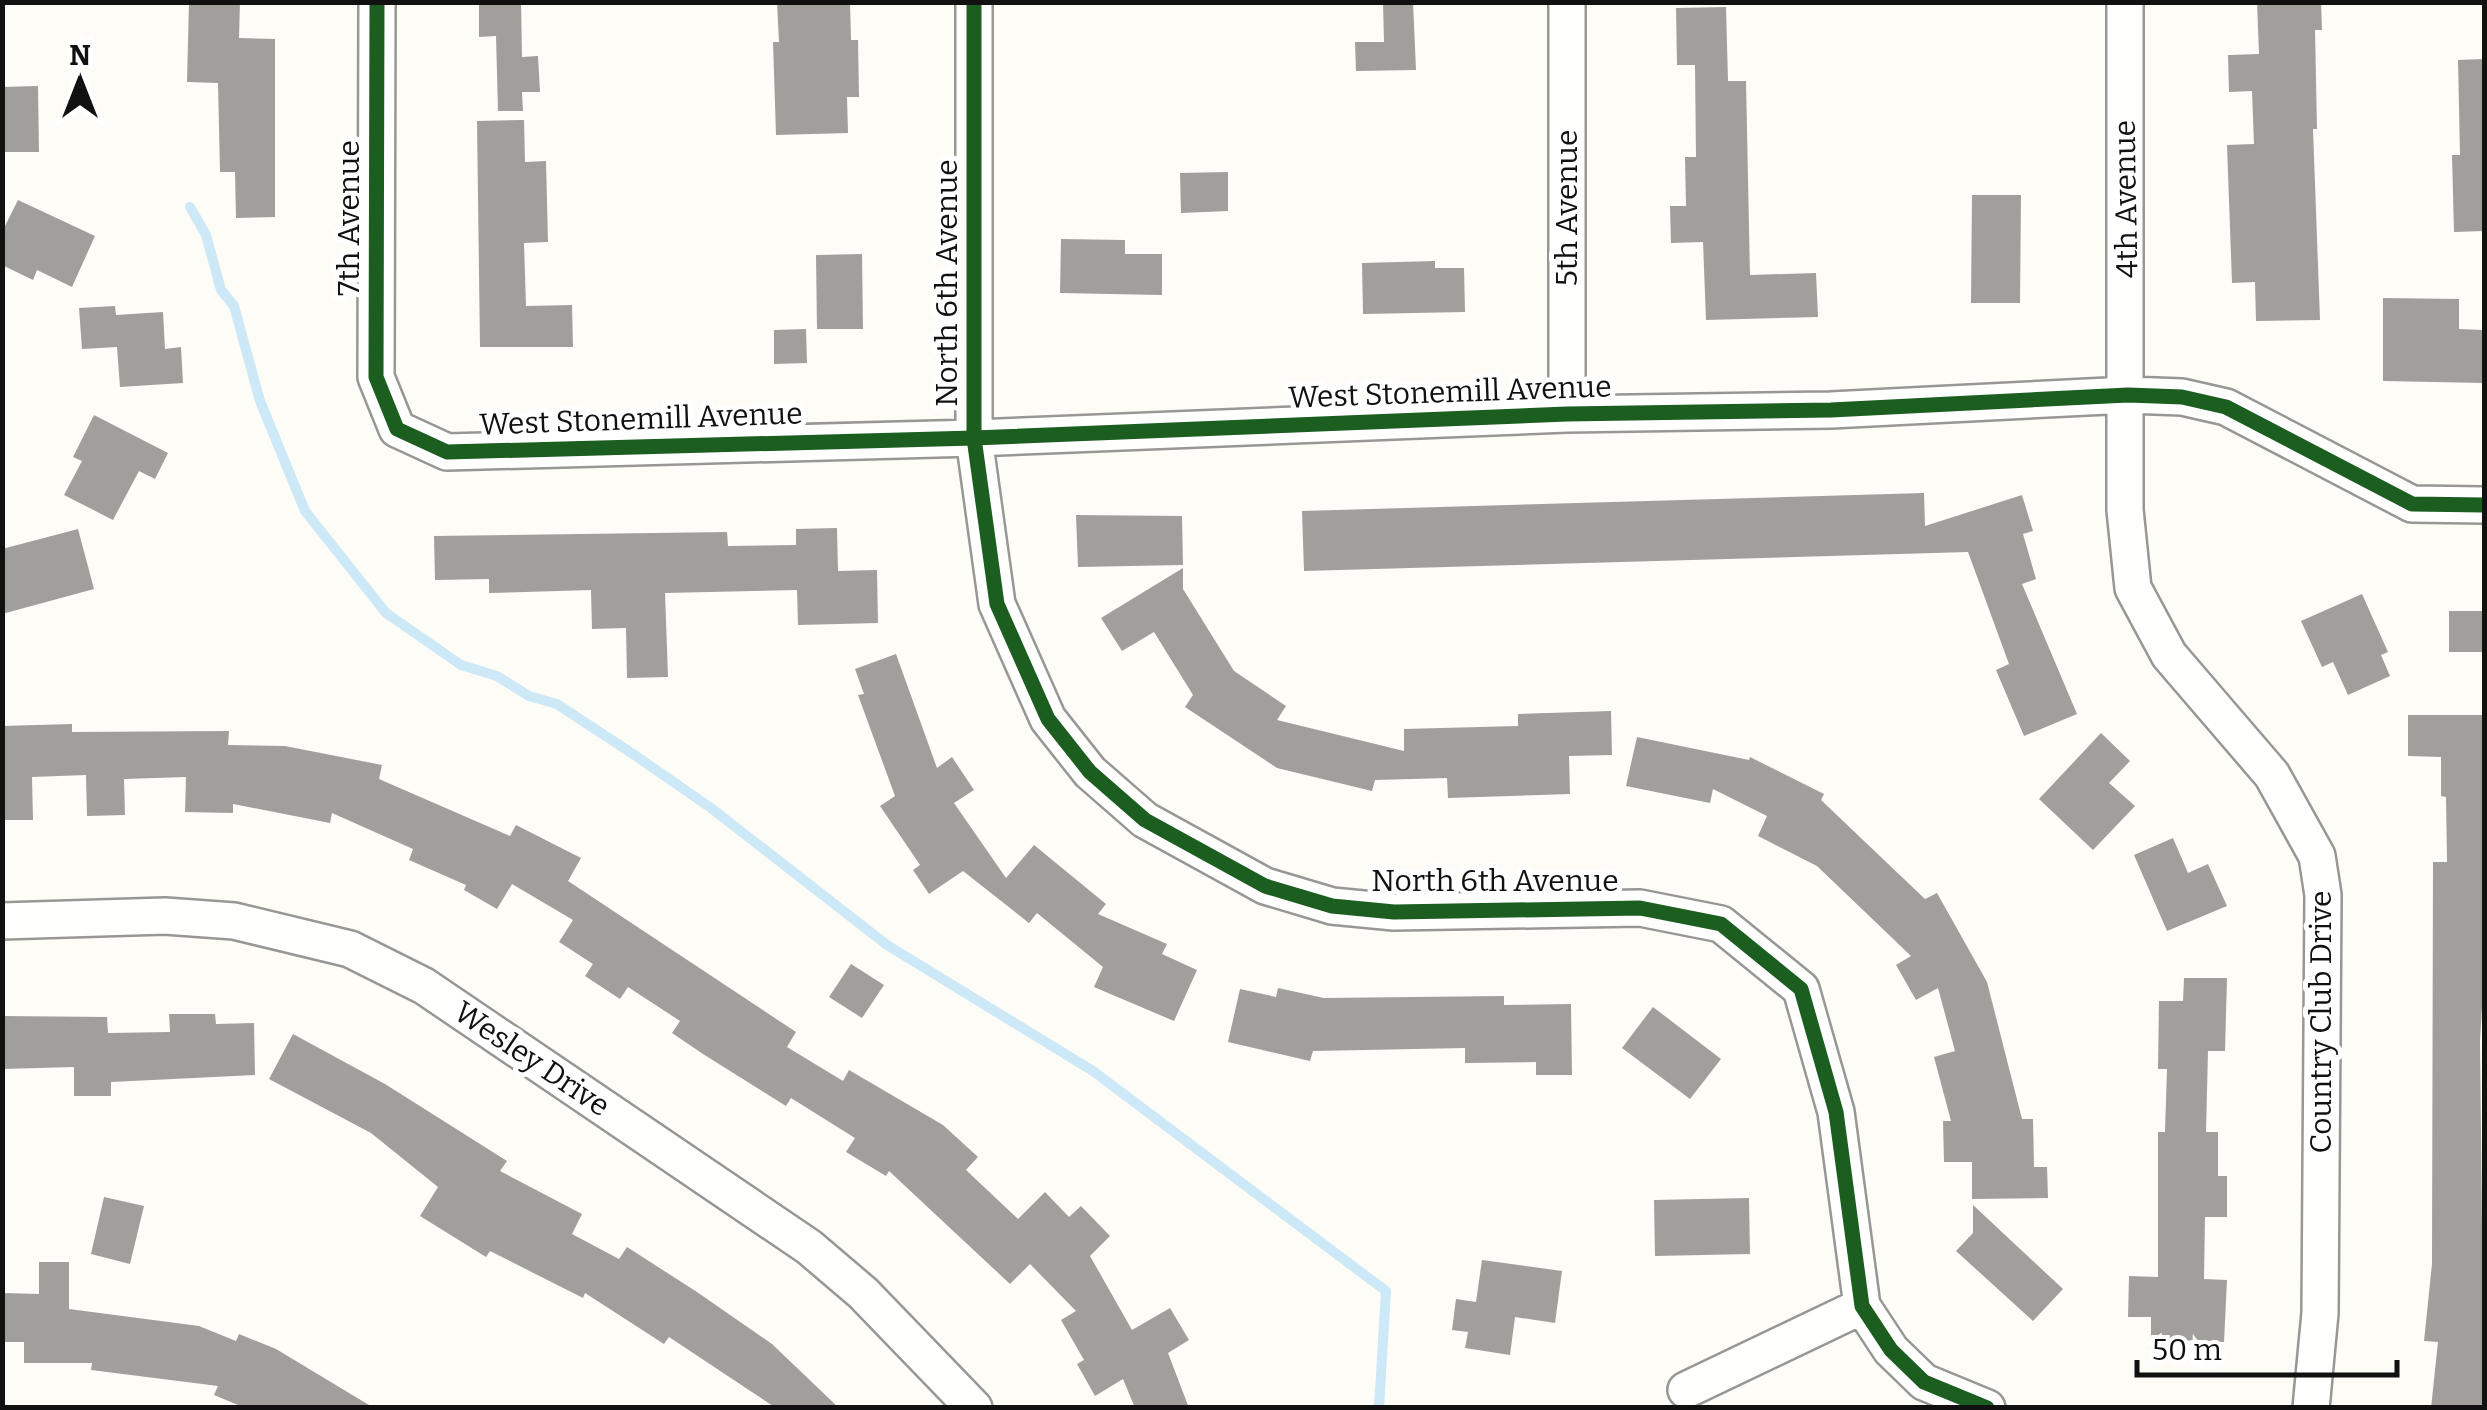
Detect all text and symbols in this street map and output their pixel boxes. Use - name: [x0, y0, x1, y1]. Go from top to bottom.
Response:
- north arrow: [30, 30, 130, 130]
- text: N: [69, 39, 91, 72]
- street label: 4th Avenue: [2107, 120, 2145, 278]
- street label: 5th Avenue: [1549, 130, 1585, 286]
- street label: 7th Avenue: [331, 140, 367, 296]
- street label: North 6th Avenue: [929, 159, 965, 407]
- street label: West Stonemill Avenue: [1288, 368, 1612, 416]
- street label: West Stonemill Avenue: [479, 395, 803, 443]
- street label: North 6th Avenue: [1371, 863, 1619, 899]
- street label: Country Club Drive: [2303, 891, 2339, 1153]
- street label: Wesley Drive: [448, 994, 616, 1124]
- scale bar: [2137, 1315, 2397, 1377]
- text: 50 m: [2152, 1332, 2222, 1368]

